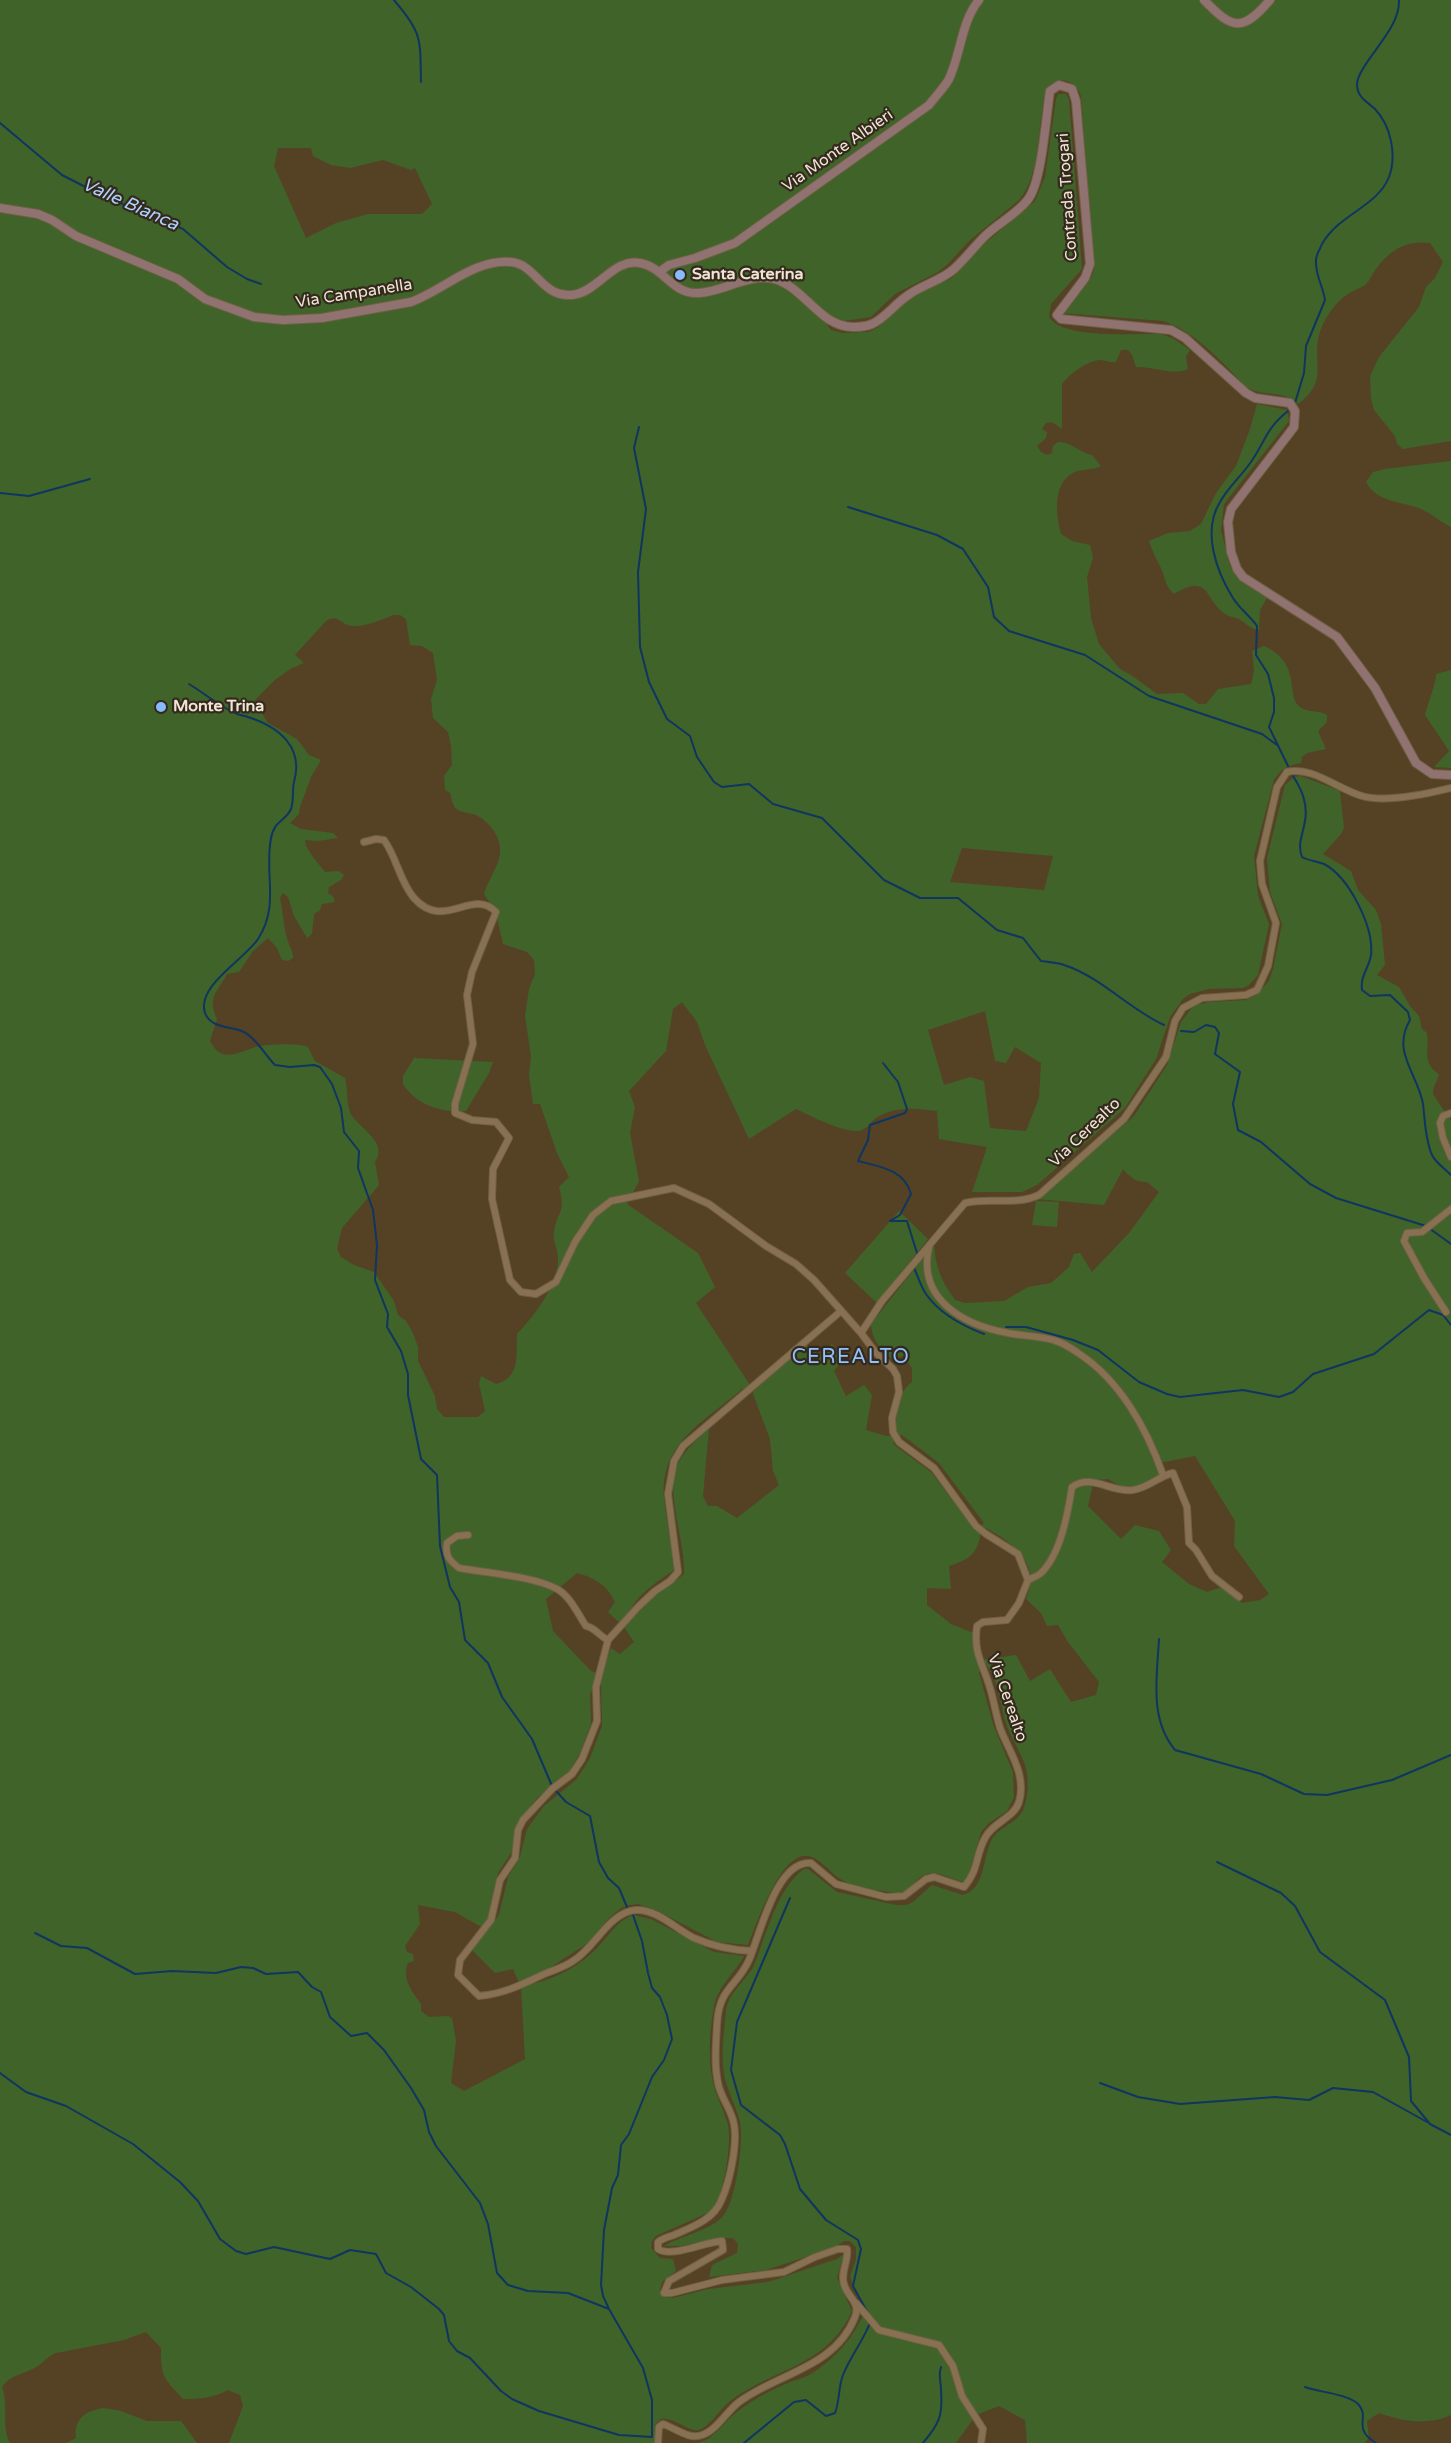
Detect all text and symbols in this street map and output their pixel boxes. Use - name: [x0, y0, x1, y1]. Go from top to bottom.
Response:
- street label: Via Monte Albieri: [779, 106, 897, 196]
- street label: Contrada Trogari: [1054, 132, 1082, 262]
- water label: Valle Bianca: [79, 174, 181, 236]
- place label: Santa Caterina: [692, 265, 803, 285]
- marker: Santa Caterina: [673, 268, 687, 282]
- street label: Via Campanella: [294, 275, 414, 313]
- place label: Monte Trina: [173, 697, 264, 717]
- marker: Monte Trina: [154, 700, 168, 714]
- street label: Via Cerealto: [1045, 1094, 1125, 1172]
- district label: CEREALTO: [792, 1346, 910, 1370]
- street label: Via Cerealto: [983, 1652, 1031, 1744]

